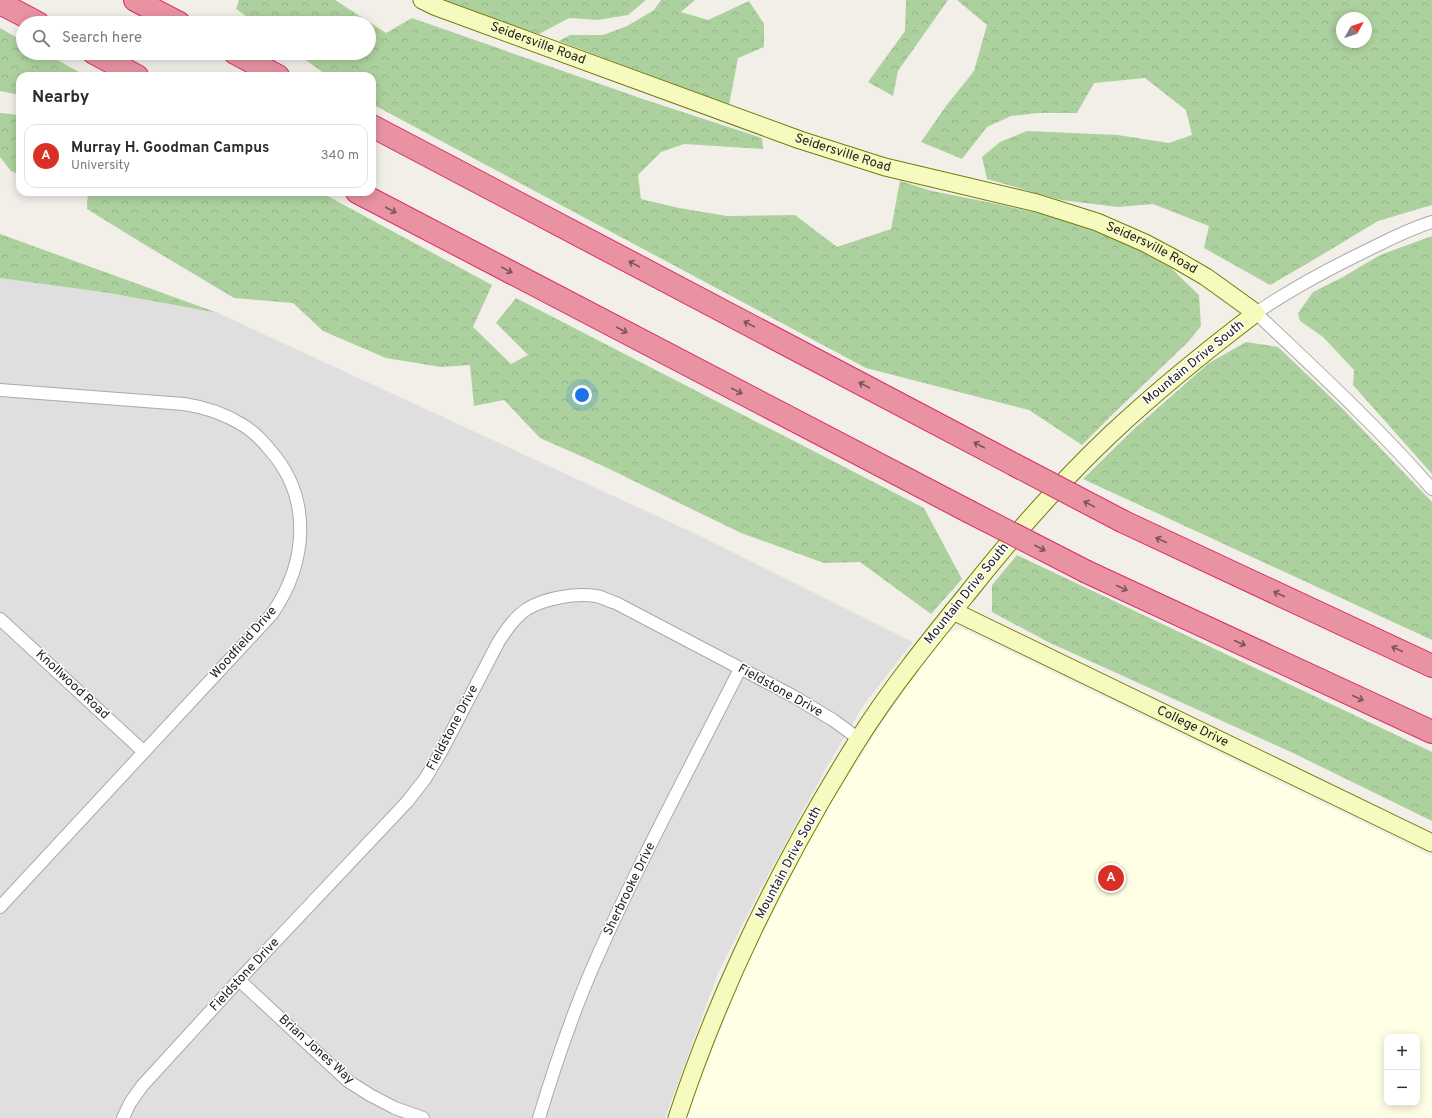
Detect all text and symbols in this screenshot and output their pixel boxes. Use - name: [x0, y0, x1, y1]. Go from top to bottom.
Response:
- north arrow: [1336, 12, 1372, 48]
- search box: [16, 16, 376, 60]
- street label: Seidersville Road: [488, 19, 588, 69]
- icon: search: [30, 27, 52, 49]
- text: Search here: [62, 29, 142, 48]
- text: Nearby: [32, 87, 89, 109]
- street label: Seidersville Road: [792, 131, 892, 176]
- text: Murray H. Goodman Campus: [71, 139, 269, 158]
- text: A: [41, 148, 51, 164]
- text: 340 m: [321, 148, 359, 164]
- text: University: [71, 158, 130, 174]
- one-way arrow: [385, 207, 397, 214]
- street label: Seidersville Road: [1103, 219, 1200, 278]
- one-way arrow: [628, 259, 640, 267]
- one-way arrow: [501, 267, 513, 274]
- street label: Mountain Drive South: [1140, 317, 1248, 409]
- one-way arrow: [743, 320, 755, 328]
- one-way arrow: [616, 327, 628, 335]
- one-way arrow: [858, 381, 870, 388]
- your location: [572, 385, 592, 405]
- one-way arrow: [731, 387, 743, 395]
- one-way arrow: [973, 441, 985, 449]
- one-way arrow: [1084, 500, 1096, 507]
- one-way arrow: [1155, 535, 1167, 543]
- street label: Mountain Drive South: [921, 540, 1013, 648]
- one-way arrow: [1034, 545, 1046, 552]
- one-way arrow: [1116, 585, 1128, 593]
- one-way arrow: [1273, 590, 1285, 598]
- street label: Woodfield Drive: [207, 603, 281, 683]
- one-way arrow: [1234, 640, 1246, 647]
- one-way arrow: [1391, 645, 1403, 652]
- street label: Knollwood Road: [32, 647, 112, 723]
- street label: Fieldstone Drive: [735, 661, 825, 721]
- street label: Fieldstone Drive: [424, 682, 482, 774]
- one-way arrow: [1352, 695, 1364, 702]
- street label: College Drive: [1154, 703, 1231, 751]
- street label: Mountain Drive South: [752, 804, 826, 922]
- street label: Sherbrooke Drive: [601, 840, 659, 938]
- pin: A: [1098, 863, 1124, 893]
- street label: Fieldstone Drive: [207, 935, 283, 1015]
- street label: Brian Jones Way: [275, 1012, 357, 1088]
- map controls: [1384, 1034, 1420, 1106]
- button: +: [1384, 1034, 1420, 1070]
- button: −: [1384, 1070, 1420, 1106]

